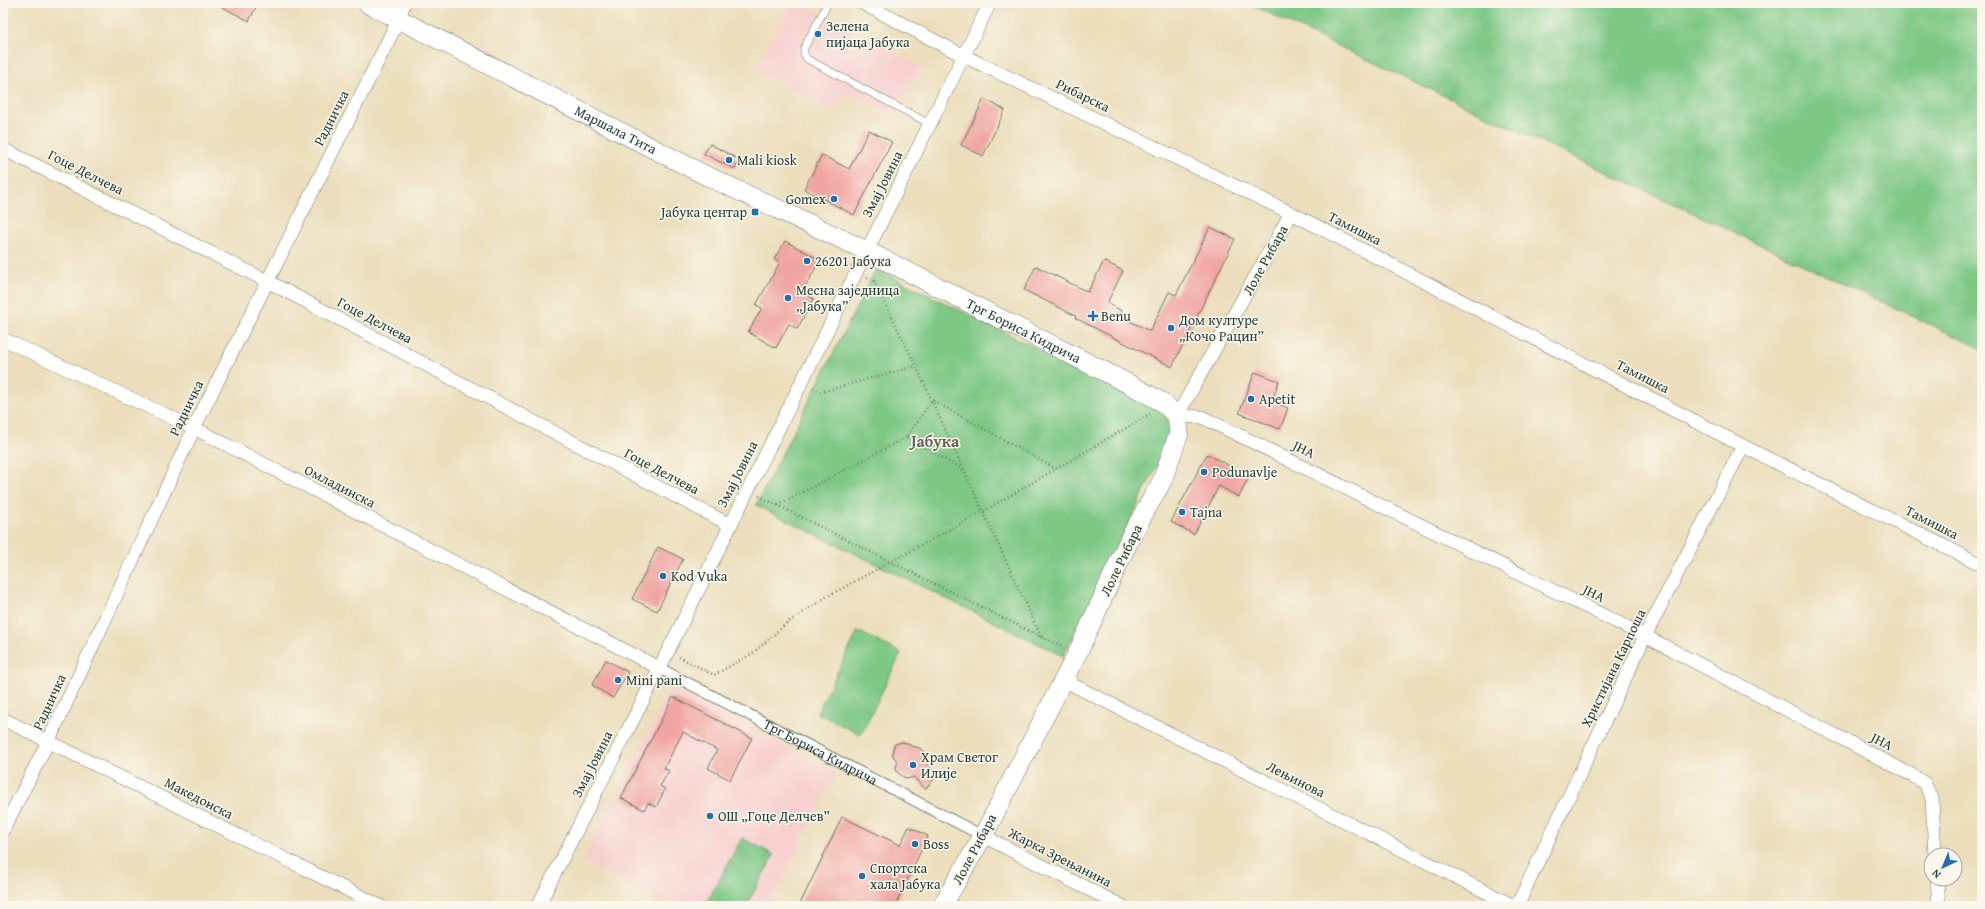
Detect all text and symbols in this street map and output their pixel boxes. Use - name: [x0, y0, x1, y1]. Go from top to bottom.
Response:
- place label: Зелена пијаца Јабука: [826, 16, 910, 52]
- marker: Зелена пијаца Јабука: [813, 29, 823, 39]
- street label: Рибарска: [1053, 73, 1113, 117]
- street label: Радничка: [309, 87, 354, 149]
- street label: Маршала Тита: [571, 100, 660, 159]
- street label: Гоце Делчева: [45, 144, 128, 200]
- street label: Змај Јовина: [857, 147, 907, 221]
- place label: Mali kiosk: [737, 150, 798, 170]
- marker: Mali kiosk: [724, 155, 734, 165]
- place label: Gomex: [786, 189, 827, 209]
- marker: Gomex: [829, 194, 839, 204]
- place label: Јабука центар: [659, 202, 747, 222]
- street label: Тамишка: [1325, 206, 1385, 250]
- marker: Јабука центар: [750, 207, 760, 217]
- street label: Лоле Рибара: [1238, 221, 1293, 299]
- place label: 26201 Јабука: [815, 251, 891, 271]
- marker: 26201 Јабука: [802, 256, 812, 266]
- place label: Месна заједница „Јабука”: [796, 280, 900, 316]
- street label: Гоце Делчева: [334, 292, 416, 348]
- marker: Месна заједница „Јабука”: [783, 293, 793, 303]
- street label: Трг Бориса Кидрича: [963, 293, 1085, 368]
- place label: Benu: [1101, 306, 1131, 326]
- place label: Дом културе „Кочо Рацин”: [1178, 310, 1264, 346]
- marker: Benu: [1088, 311, 1098, 321]
- marker: Дом културе „Кочо Рацин”: [1166, 323, 1176, 333]
- street label: Тамишка: [1613, 354, 1673, 398]
- street label: Радничка: [164, 376, 208, 439]
- place label: Apetit: [1259, 389, 1295, 409]
- marker: Apetit: [1246, 394, 1256, 404]
- district label: Јабука: [908, 429, 960, 453]
- street label: ЈНА: [1288, 434, 1319, 463]
- street label: Змај Јовина: [712, 437, 762, 511]
- street label: Гоце Делчева: [621, 443, 703, 499]
- street label: Омладинска: [301, 460, 379, 513]
- place label: Podunavlje: [1212, 462, 1278, 482]
- marker: Podunavlje: [1199, 467, 1209, 477]
- street label: Тамишка: [1902, 500, 1962, 544]
- place label: Tajna: [1190, 502, 1223, 522]
- marker: Tajna: [1177, 507, 1187, 517]
- street label: Лоле Рибара: [1095, 521, 1147, 599]
- place label: Kod Vuka: [671, 566, 728, 586]
- marker: Kod Vuka: [658, 571, 668, 581]
- street label: ЈНА: [1578, 578, 1609, 607]
- street label: Христијана Карпоша: [1576, 605, 1650, 730]
- street label: Радничка: [27, 670, 71, 733]
- place label: Mini pani: [626, 670, 682, 690]
- marker: Mini pani: [613, 675, 623, 685]
- street label: Трг Бориса Кидрича: [760, 714, 881, 790]
- street label: ЈНА: [1866, 726, 1897, 755]
- street label: Змај Јовина: [567, 727, 617, 801]
- place label: Храм Светог Илије: [921, 747, 998, 783]
- street label: Лењинова: [1263, 756, 1329, 802]
- marker: Храм Светог Илије: [908, 760, 918, 770]
- street label: Македонска: [161, 772, 237, 824]
- place label: ОШ „Гоце Делчев”: [718, 806, 830, 826]
- street label: Лоле Рибара: [947, 810, 1001, 888]
- marker: ОШ „Гоце Делчев”: [705, 811, 715, 821]
- street label: Жарка Зрењанина: [1004, 822, 1115, 892]
- place label: Boss: [923, 834, 949, 854]
- marker: Boss: [910, 839, 920, 849]
- north arrow: [1923, 847, 1963, 887]
- place label: Спортска хала Јабука: [870, 858, 941, 894]
- text: N: [1927, 865, 1944, 883]
- marker: Спортска хала Јабука: [857, 871, 867, 881]

